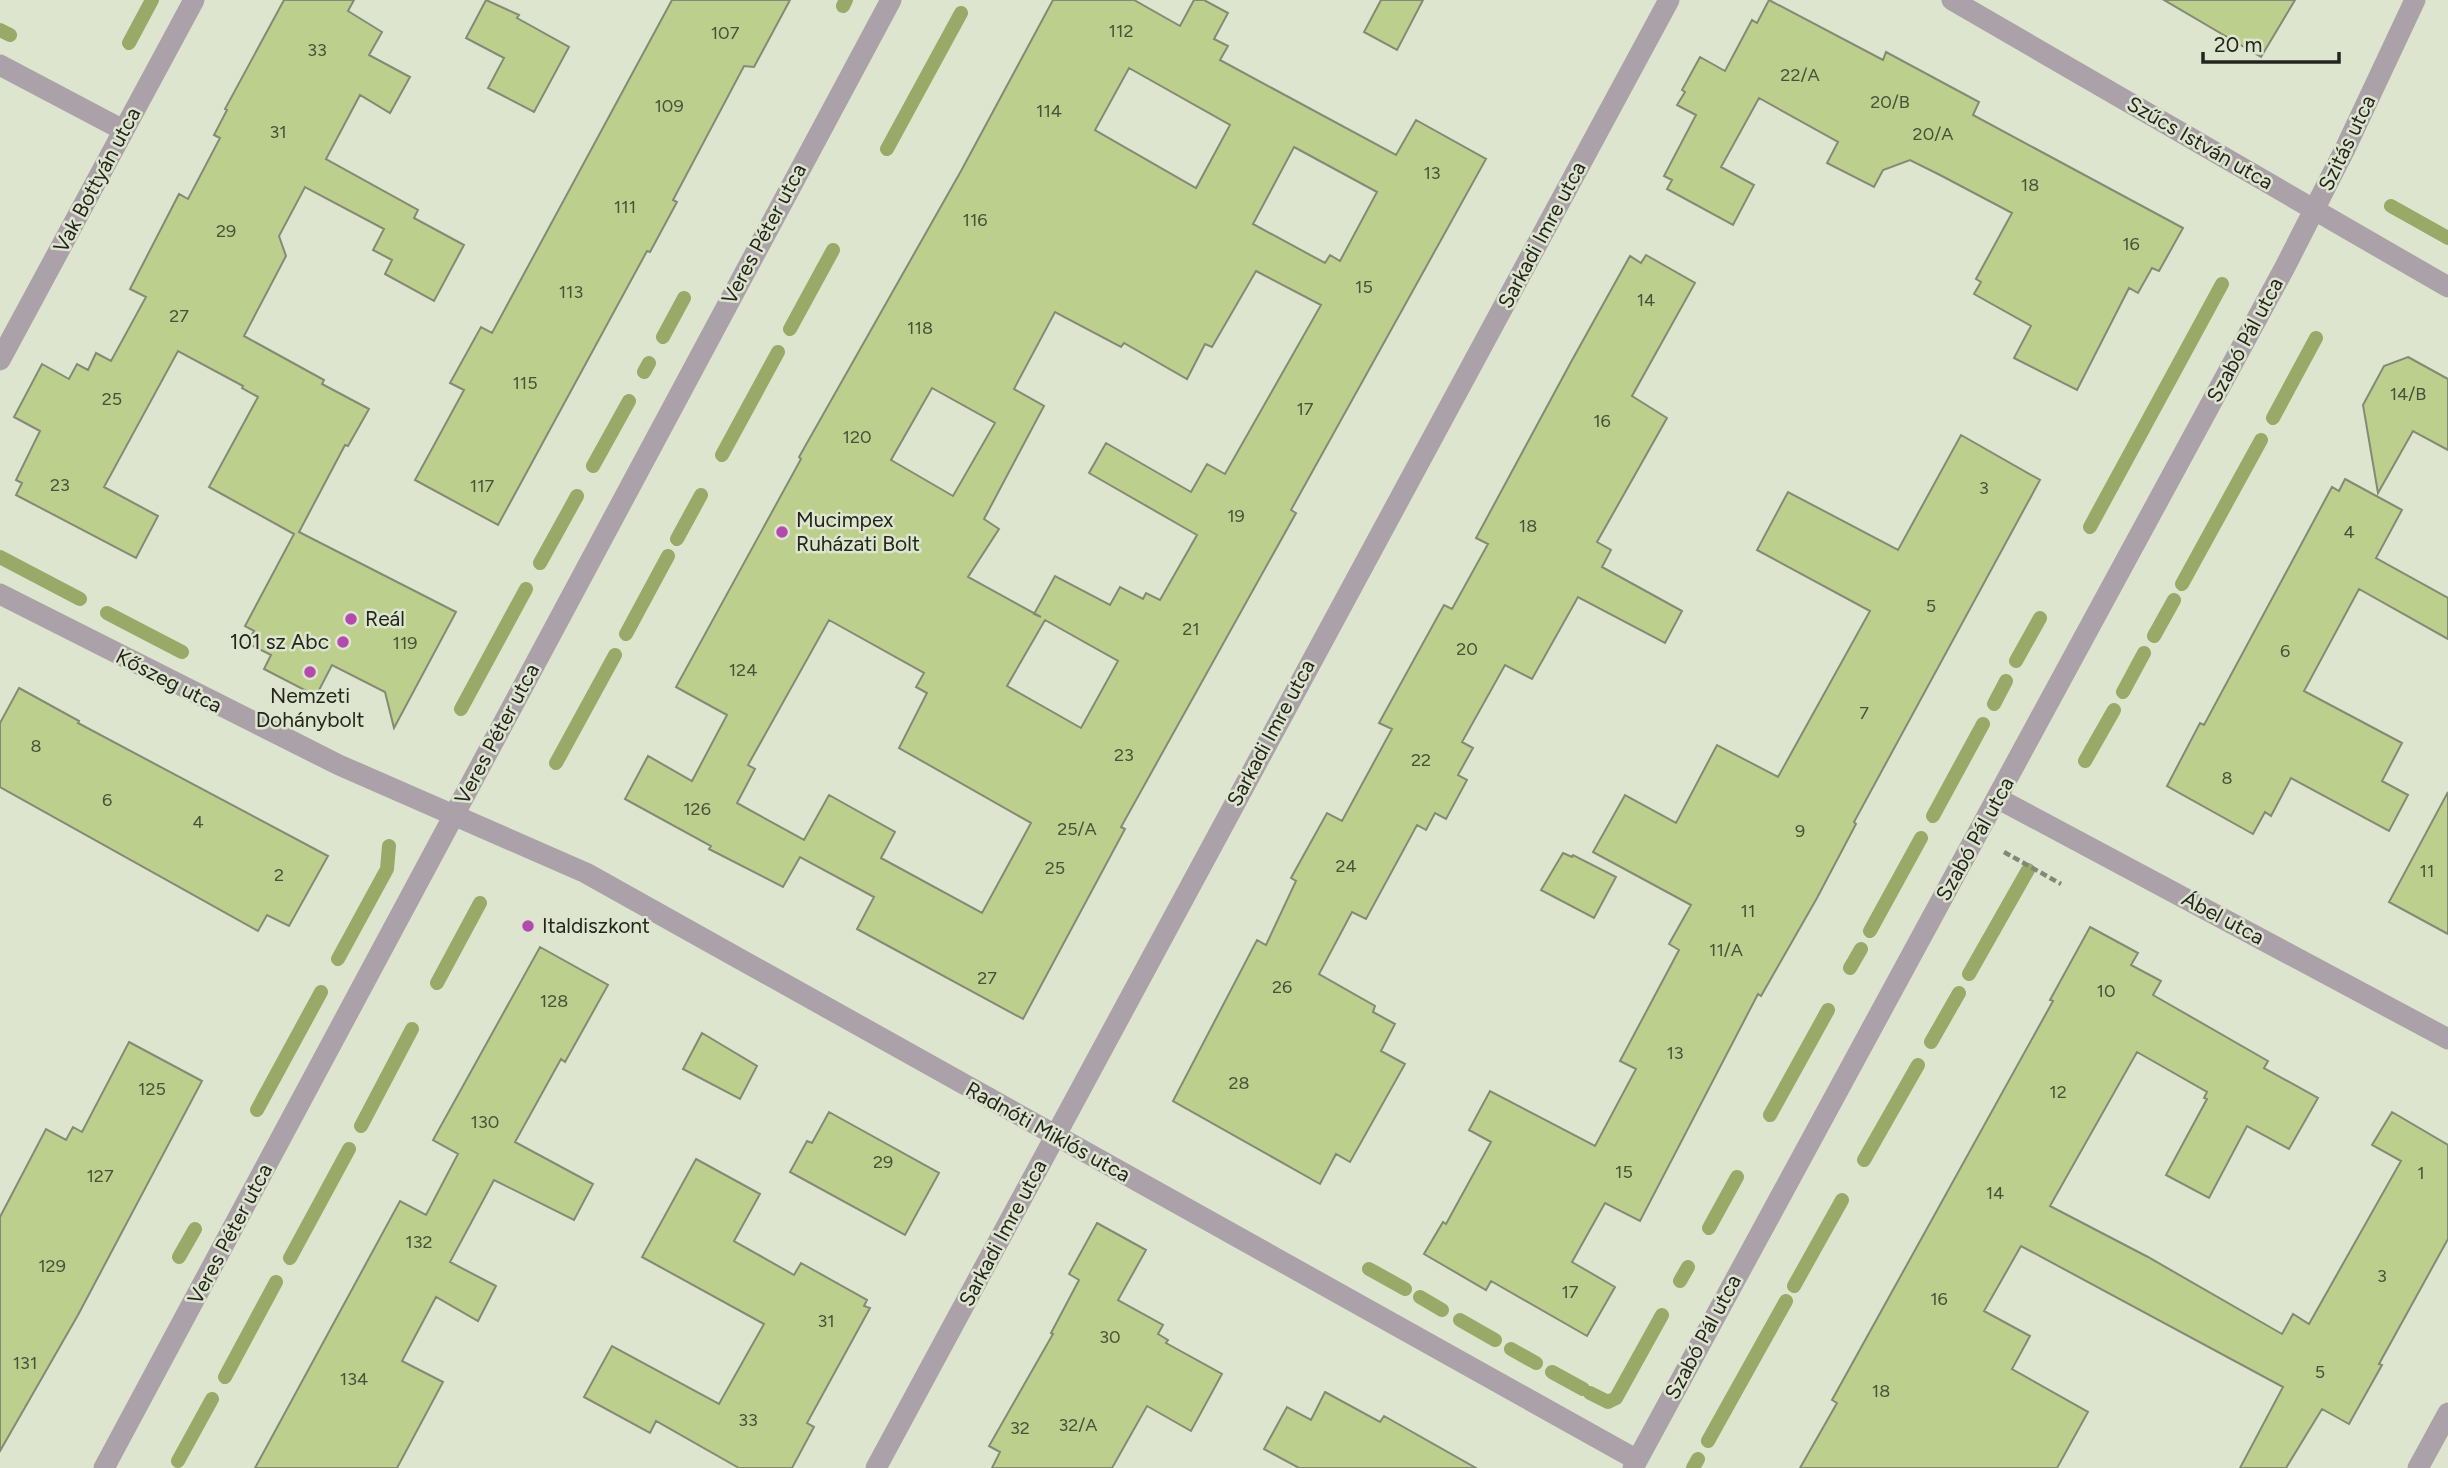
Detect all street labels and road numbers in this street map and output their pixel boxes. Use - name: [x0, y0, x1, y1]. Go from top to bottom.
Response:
- street label: Szűcs István utca: [2123, 91, 2278, 195]
- street label: Szitás utca: [2313, 91, 2380, 195]
- street label: Vak Bottyán utca: [48, 103, 145, 257]
- street label: Sarkadi Imre utca: [1492, 157, 1591, 312]
- street label: Veres Péter utca: [716, 159, 811, 308]
- street label: Szabó Pál utca: [2201, 273, 2288, 406]
- street label: Kőszeg utca: [112, 643, 226, 718]
- street label: Sarkadi Imre utca: [1221, 655, 1320, 810]
- street label: Veres Péter utca: [449, 659, 544, 808]
- street label: Szabó Pál utca: [1930, 772, 2019, 905]
- street label: Ábel utca: [2178, 886, 2269, 950]
- street label: Radnóti Miklós utca: [962, 1076, 1135, 1187]
- street label: Sarkadi Imre utca: [953, 1155, 1052, 1310]
- street label: Veres Péter utca: [182, 1159, 277, 1308]
- street label: Szabó Pál utca: [1659, 1270, 1746, 1403]

